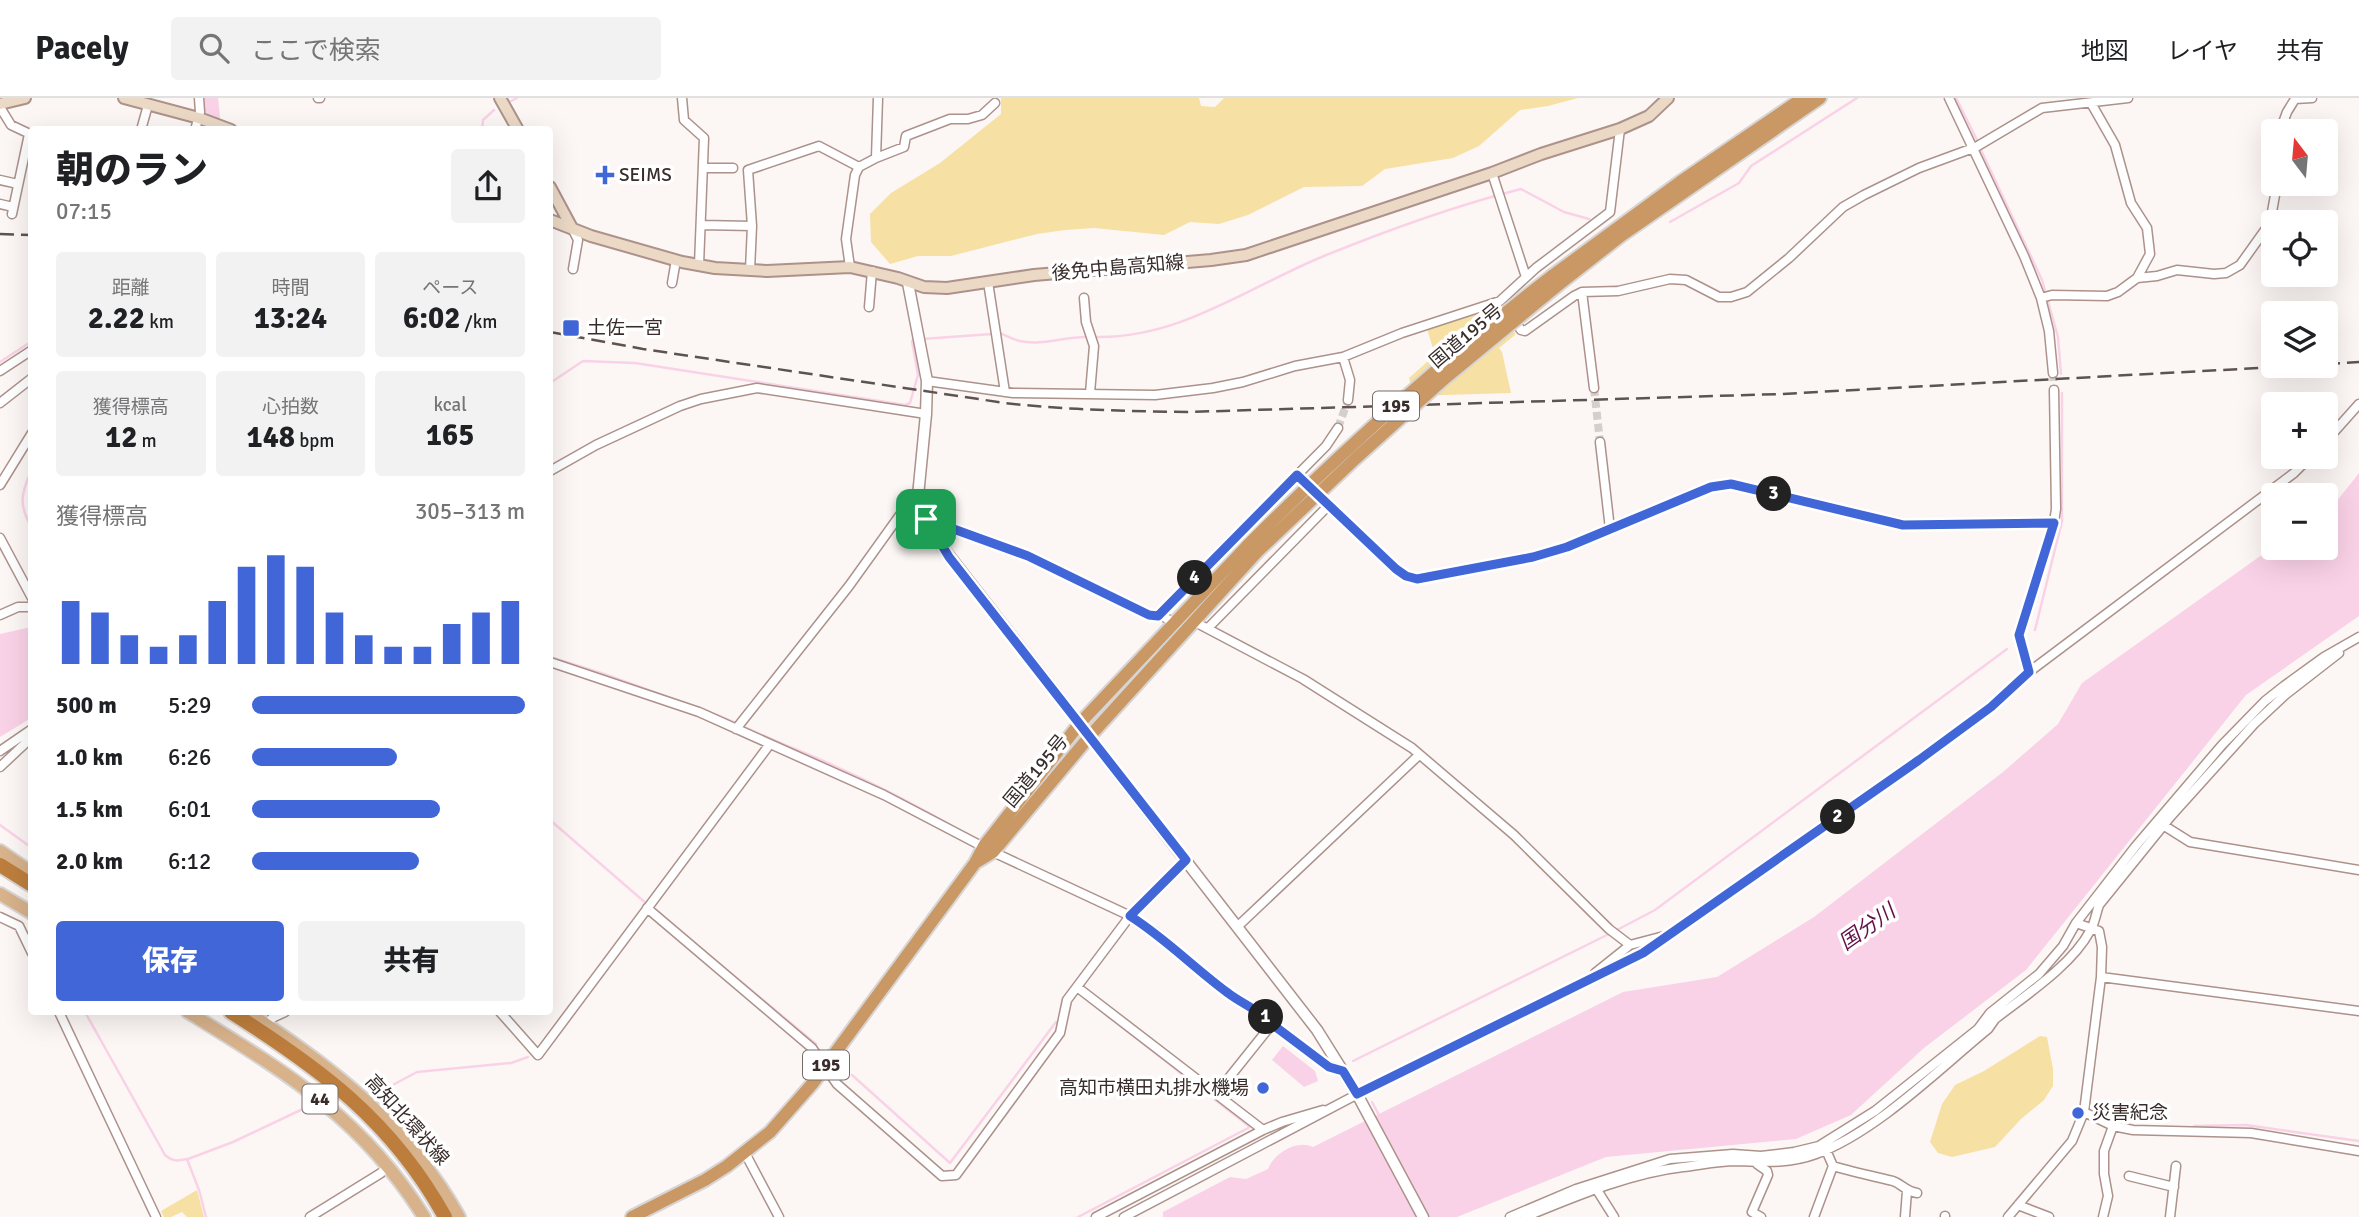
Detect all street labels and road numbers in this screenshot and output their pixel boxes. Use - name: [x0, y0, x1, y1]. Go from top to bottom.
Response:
- street label: 後免中島高知線: [1051, 250, 1185, 286]
- street label: 国道195号: [1425, 299, 1507, 373]
- road number: 195: [1373, 392, 1419, 420]
- street label: 国道195号: [999, 730, 1073, 812]
- road number: 195: [803, 1050, 849, 1080]
- street label: 高知北環状線: [360, 1070, 454, 1170]
- road number: 44: [302, 1084, 338, 1114]

